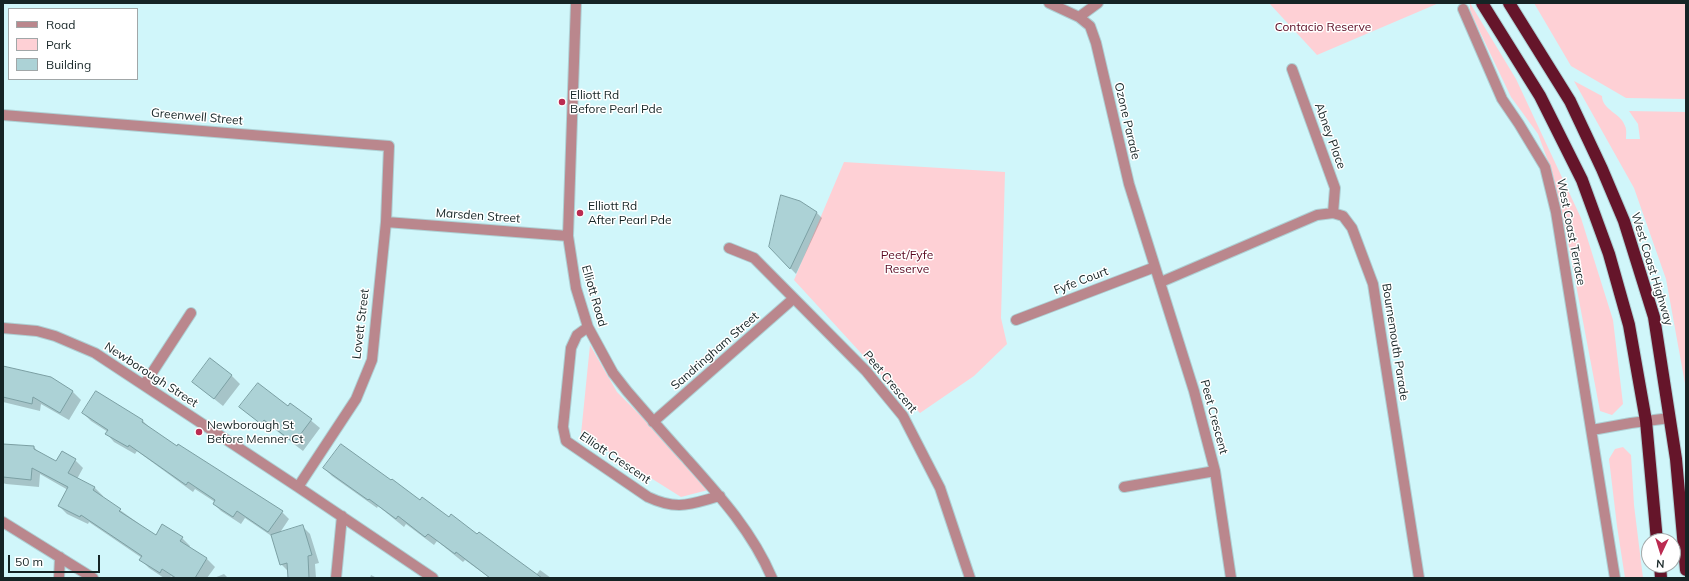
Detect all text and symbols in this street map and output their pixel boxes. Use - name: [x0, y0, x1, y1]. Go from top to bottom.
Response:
- legend: [8, 8, 138, 80]
- text: Road: [46, 17, 75, 32]
- park label: Contacio Reserve: [1275, 20, 1371, 34]
- text: Park: [46, 37, 71, 52]
- text: Building: [46, 57, 91, 72]
- street label: Ozone Parade: [1111, 81, 1143, 161]
- place label: Elliott Rd Before Pearl Pde: [570, 88, 662, 116]
- marker: Elliott Rd Before Pearl Pde: [557, 97, 567, 107]
- street label: Abney Place: [1311, 101, 1349, 171]
- street label: Greenwell Street: [151, 106, 243, 128]
- street label: West Coast Terrace: [1554, 177, 1588, 287]
- place label: Elliott Rd After Pearl Pde: [588, 199, 672, 227]
- street label: Marsden Street: [435, 206, 521, 226]
- marker: Elliott Rd After Pearl Pde: [575, 208, 585, 218]
- street label: West Coast Highway: [1628, 211, 1676, 327]
- park label: Peet/Fyfe Reserve: [881, 248, 933, 276]
- street label: Elliott Road: [578, 264, 610, 328]
- street label: Fyfe Court: [1052, 264, 1110, 298]
- street label: Bournemouth Parade: [1379, 282, 1411, 402]
- street label: Lovett Street: [350, 288, 372, 360]
- street label: Sandringham Street: [668, 309, 762, 393]
- street label: Newborough Street: [102, 339, 200, 411]
- street label: Peet Crescent: [860, 348, 920, 416]
- street label: Peet Crescent: [1197, 378, 1231, 456]
- place label: Newborough St Before Menner Ct: [207, 418, 303, 446]
- marker: Newborough St Before Menner Ct: [194, 427, 204, 437]
- street label: Elliott Crescent: [577, 429, 653, 487]
- north arrow: [1641, 533, 1681, 573]
- scale bar: [10, 547, 102, 573]
- text: 50 m: [15, 554, 43, 569]
- text: N: [1656, 557, 1665, 571]

